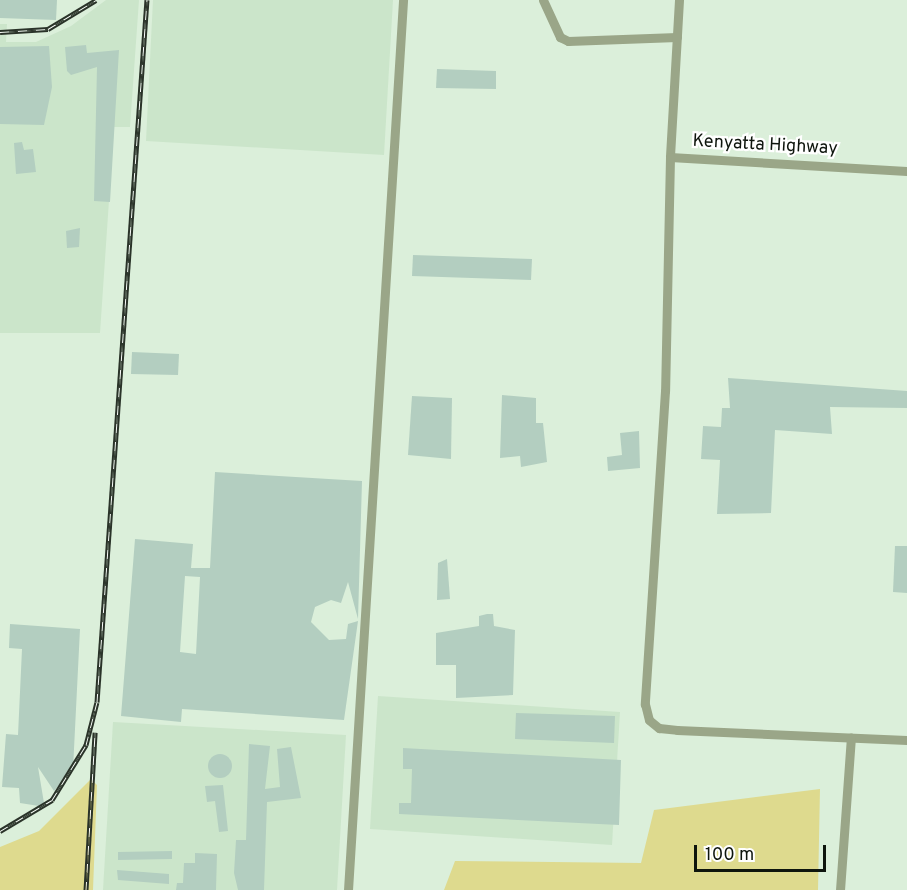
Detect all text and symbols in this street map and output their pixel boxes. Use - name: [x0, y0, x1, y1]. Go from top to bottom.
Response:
- street label: Kenyatta Highway: [692, 131, 838, 161]
- scale bar: [697, 833, 829, 871]
- text: 100 m: [705, 844, 754, 867]

